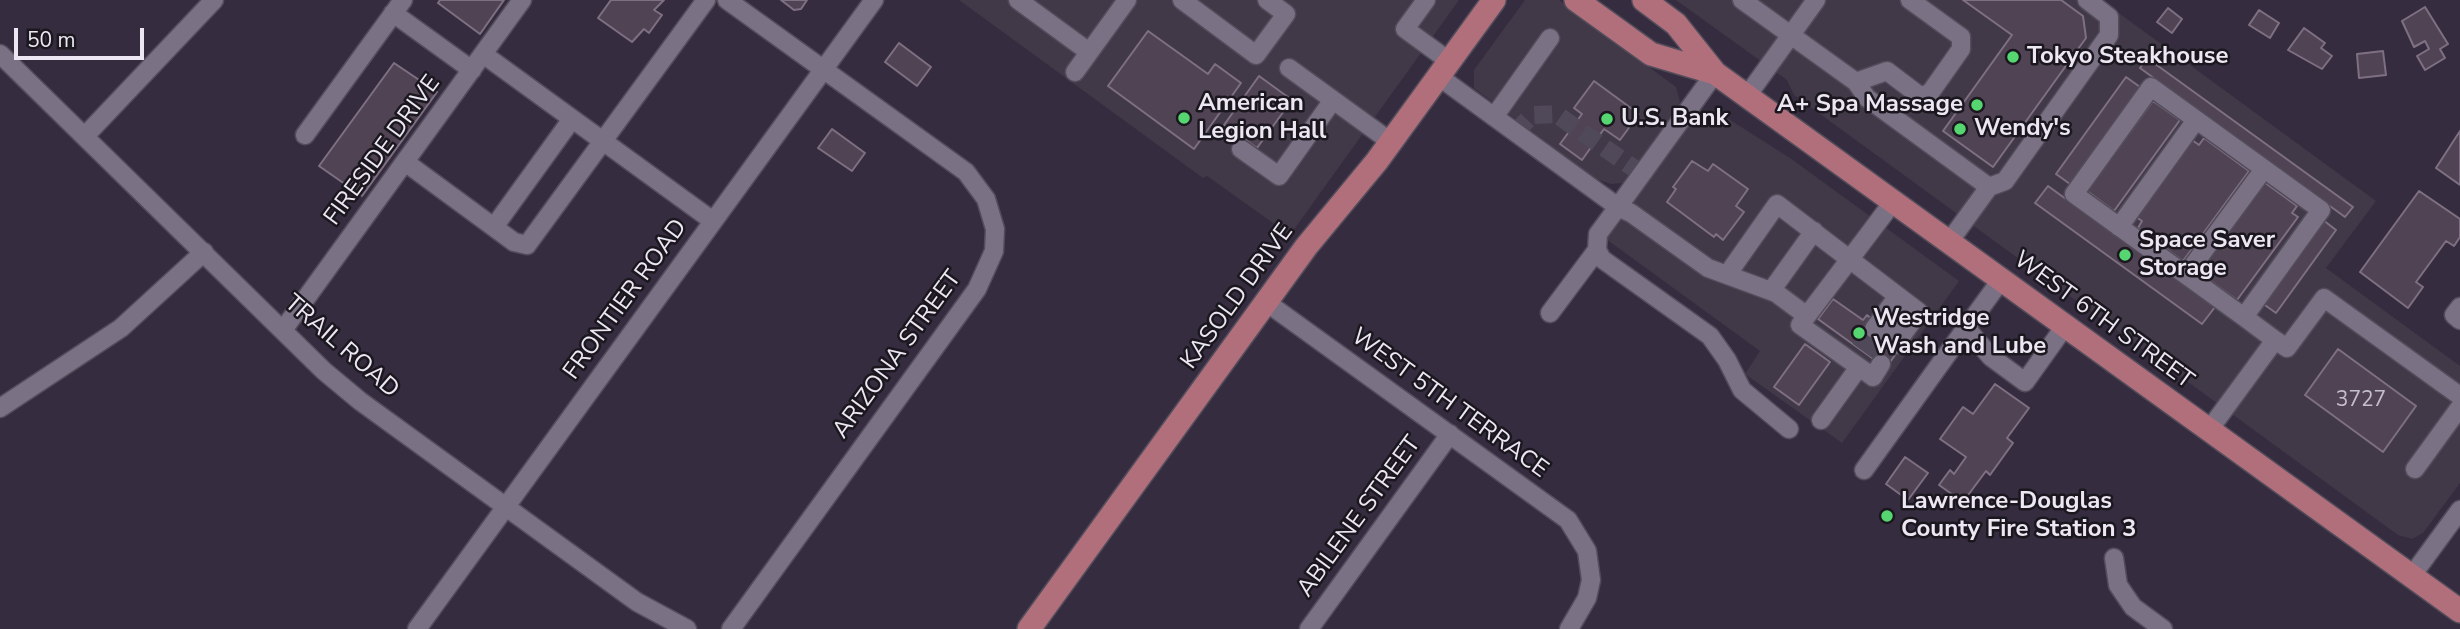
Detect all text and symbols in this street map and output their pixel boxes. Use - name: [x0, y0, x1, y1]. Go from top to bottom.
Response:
- scale bar: [18, 14, 147, 58]
- text: 50 m: [27, 26, 76, 54]
- place label: Tokyo Steakhouse: [2027, 43, 2229, 71]
- marker: Tokyo Steakhouse: [2005, 49, 2021, 65]
- street label: FIRESIDE DRIVE: [319, 70, 447, 232]
- place label: American Legion Hall: [1198, 90, 1326, 146]
- place label: A+ Spa Massage: [1777, 91, 1963, 119]
- marker: A+ Spa Massage: [1969, 97, 1985, 113]
- place label: U.S. Bank: [1621, 105, 1728, 133]
- marker: American Legion Hall: [1176, 110, 1192, 126]
- marker: U.S. Bank: [1599, 111, 1615, 127]
- place label: Wendy's: [1974, 115, 2071, 143]
- marker: Wendy's: [1952, 121, 1968, 137]
- street label: FRONTIER ROAD: [558, 214, 694, 386]
- street label: KASOLD DRIVE: [1176, 219, 1300, 375]
- place label: Space Saver Storage: [2139, 227, 2275, 283]
- street label: WEST 6TH STREET: [2007, 246, 2199, 396]
- marker: Space Saver Storage: [2117, 247, 2133, 263]
- street label: ARIZONA STREET: [827, 266, 969, 444]
- street label: TRAIL ROAD: [278, 289, 404, 405]
- place label: Westridge Wash and Lube: [1873, 305, 2046, 361]
- street label: WEST 5TH TERRACE: [1345, 323, 1553, 485]
- marker: Westridge Wash and Lube: [1851, 325, 1867, 341]
- house number: 3727: [2336, 388, 2386, 414]
- street label: ABILENE STREET: [1292, 431, 1428, 603]
- place label: Lawrence-Douglas County Fire Station 3: [1901, 488, 2136, 544]
- marker: Lawrence-Douglas County Fire Station 3: [1879, 508, 1895, 524]

